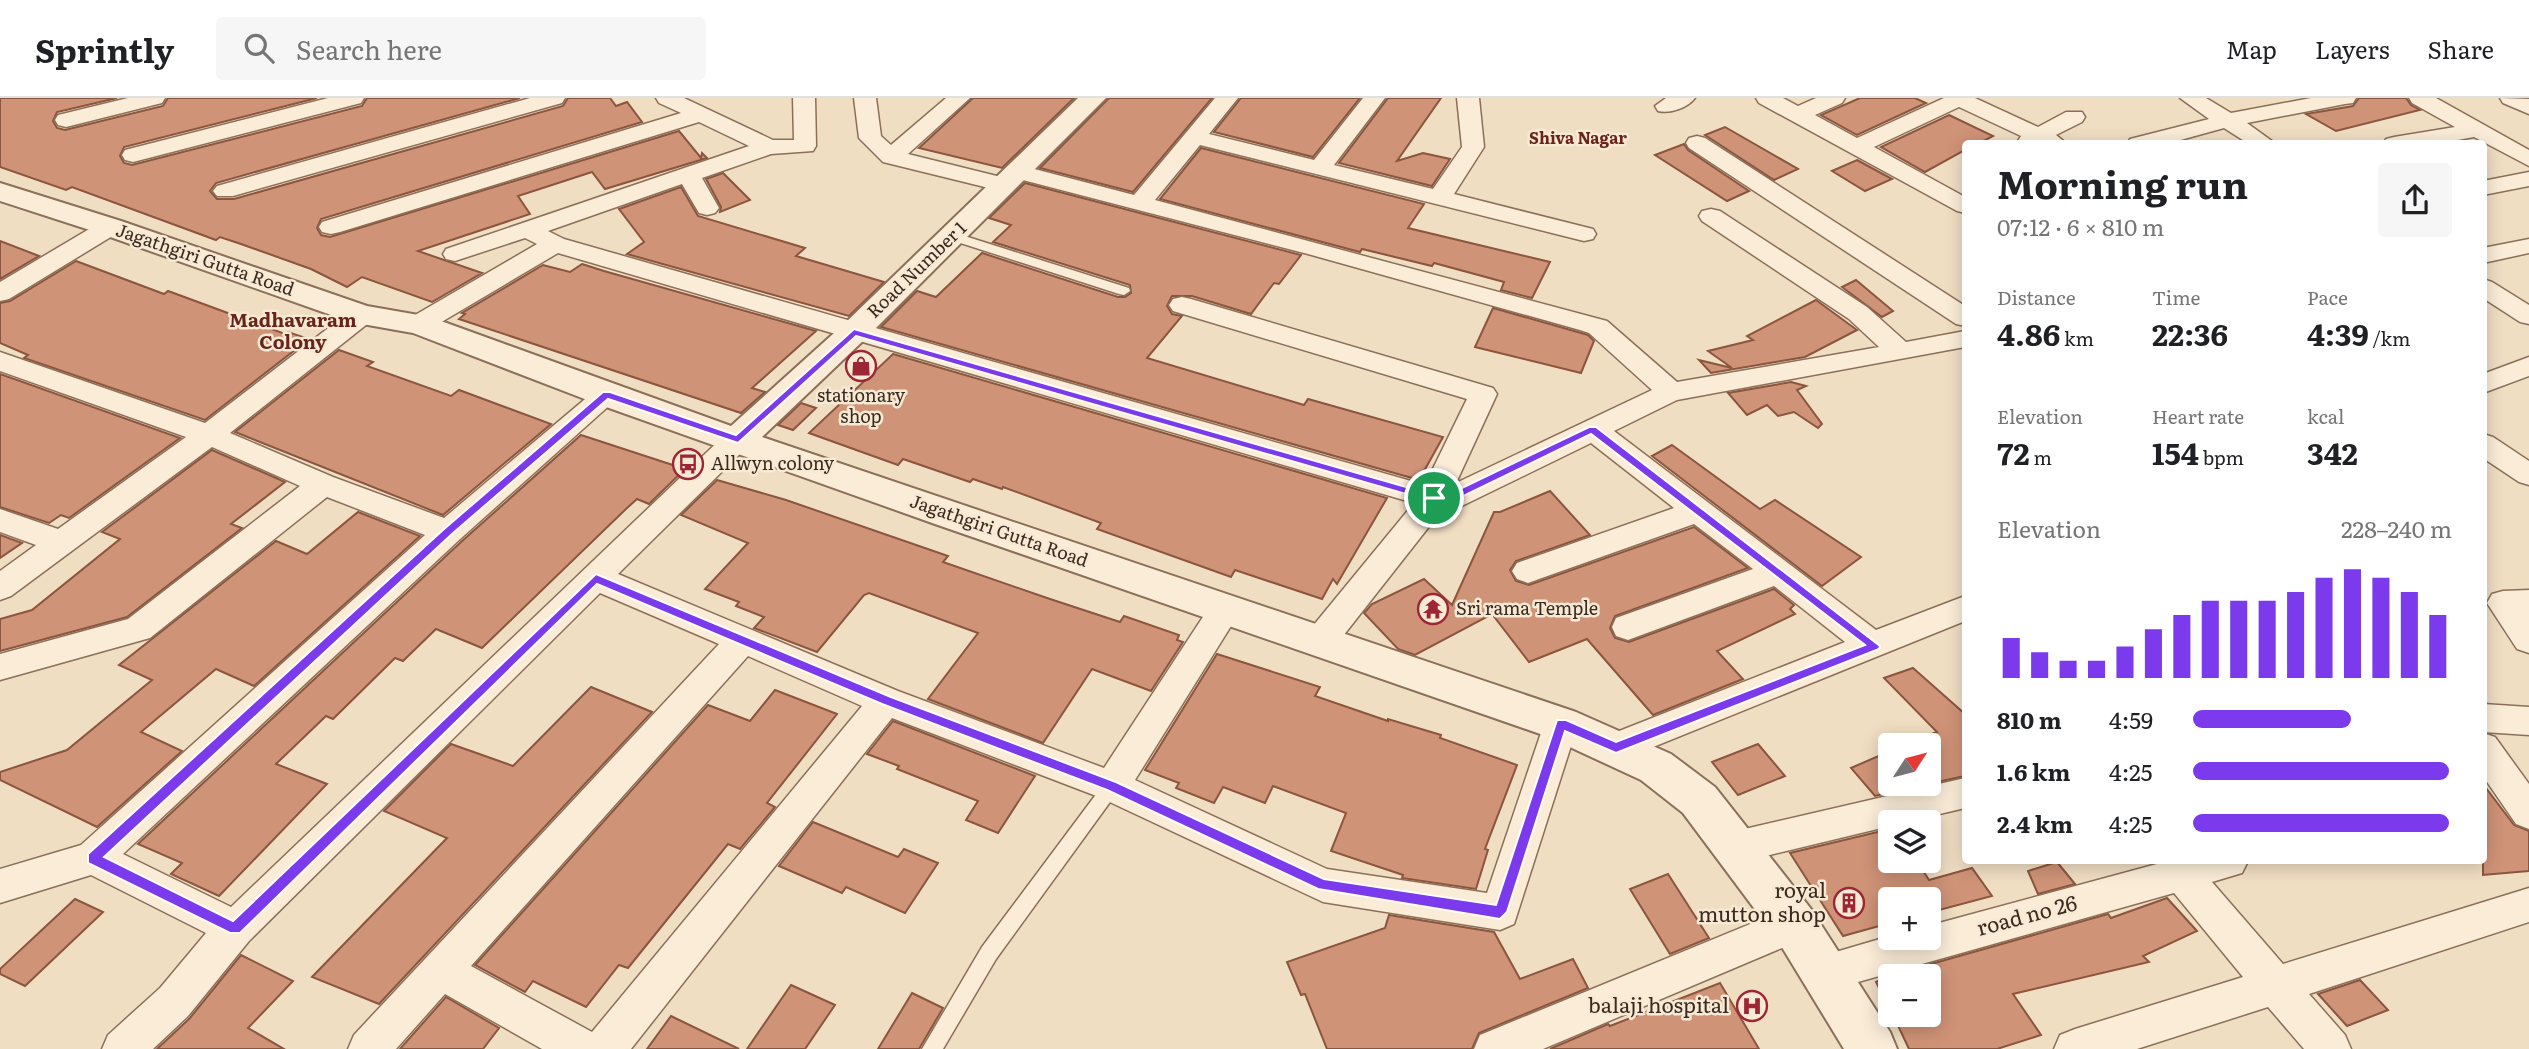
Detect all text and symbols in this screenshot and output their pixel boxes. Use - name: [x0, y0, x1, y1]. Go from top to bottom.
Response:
- search box: [216, 17, 706, 80]
- text: Sprintly: [35, 24, 174, 73]
- icon: search: [240, 29, 278, 67]
- text: Search here: [296, 29, 442, 68]
- text: Map: [2226, 31, 2277, 66]
- text: Layers: [2315, 31, 2389, 66]
- text: Share: [2427, 31, 2494, 66]
- district label: Shiva Nagar: [1529, 125, 1627, 149]
- text: Morning run: [1997, 154, 2248, 211]
- button: share: [2378, 163, 2452, 237]
- text: 07:12 · 6 × 810 m: [1997, 209, 2164, 243]
- street label: Road Number 1: [860, 214, 972, 324]
- street label: Jagathgiri Gutta Road: [113, 215, 298, 302]
- text: Distance: [1997, 283, 2076, 311]
- text: Time: [2152, 283, 2200, 311]
- text: Pace: [2307, 283, 2348, 311]
- district label: Madhavaram Colony: [229, 305, 357, 355]
- text: 4.86: [1997, 311, 2060, 355]
- text: 22:36: [2152, 311, 2228, 355]
- text: 4:39: [2307, 311, 2369, 355]
- text: km: [2060, 324, 2094, 352]
- text: /km: [2369, 324, 2411, 352]
- shop icon: stationary shop: [844, 349, 878, 383]
- place label: stationary shop: [817, 381, 906, 429]
- text: Elevation: [1997, 402, 2083, 430]
- text: Heart rate: [2152, 402, 2244, 430]
- text: kcal: [2307, 402, 2344, 430]
- text: 72: [1997, 430, 2030, 474]
- text: 154: [2152, 430, 2199, 474]
- text: 342: [2307, 430, 2358, 474]
- text: m: [2030, 443, 2052, 471]
- text: bpm: [2199, 443, 2244, 471]
- bus stop icon: Allwyn colony: [671, 447, 705, 481]
- place label: Allwyn colony: [711, 449, 835, 476]
- pin: [1404, 468, 1464, 528]
- icon: arrive: [1415, 479, 1453, 517]
- street label: Jagathgiri Gutta Road: [907, 486, 1092, 573]
- text: Elevation: [1997, 511, 2101, 545]
- text: 228–240 m: [2341, 511, 2452, 545]
- temple icon: Sri rama Temple: [1416, 592, 1450, 626]
- place label: Sri rama Temple: [1456, 594, 1598, 621]
- text: 810 m: [1997, 702, 2062, 736]
- text: 4:59: [2109, 702, 2153, 736]
- north arrow: [1878, 733, 1941, 796]
- map controls: [1878, 733, 1941, 1027]
- text: 1.6 km: [1997, 754, 2070, 788]
- text: 4:25: [2109, 754, 2152, 788]
- text: 2.4 km: [1997, 806, 2073, 840]
- text: 4:25: [2109, 806, 2152, 840]
- button: layers: [1878, 810, 1941, 873]
- place label: royal mutton shop: [1698, 873, 1826, 928]
- street label: road no 26: [1973, 885, 2080, 942]
- building icon: royal mutton shop: [1832, 886, 1866, 920]
- button: +: [1878, 887, 1941, 950]
- button: −: [1878, 964, 1941, 1027]
- place label: balaji hospital: [1588, 988, 1729, 1019]
- hospital icon: balaji hospital: [1735, 989, 1769, 1023]

